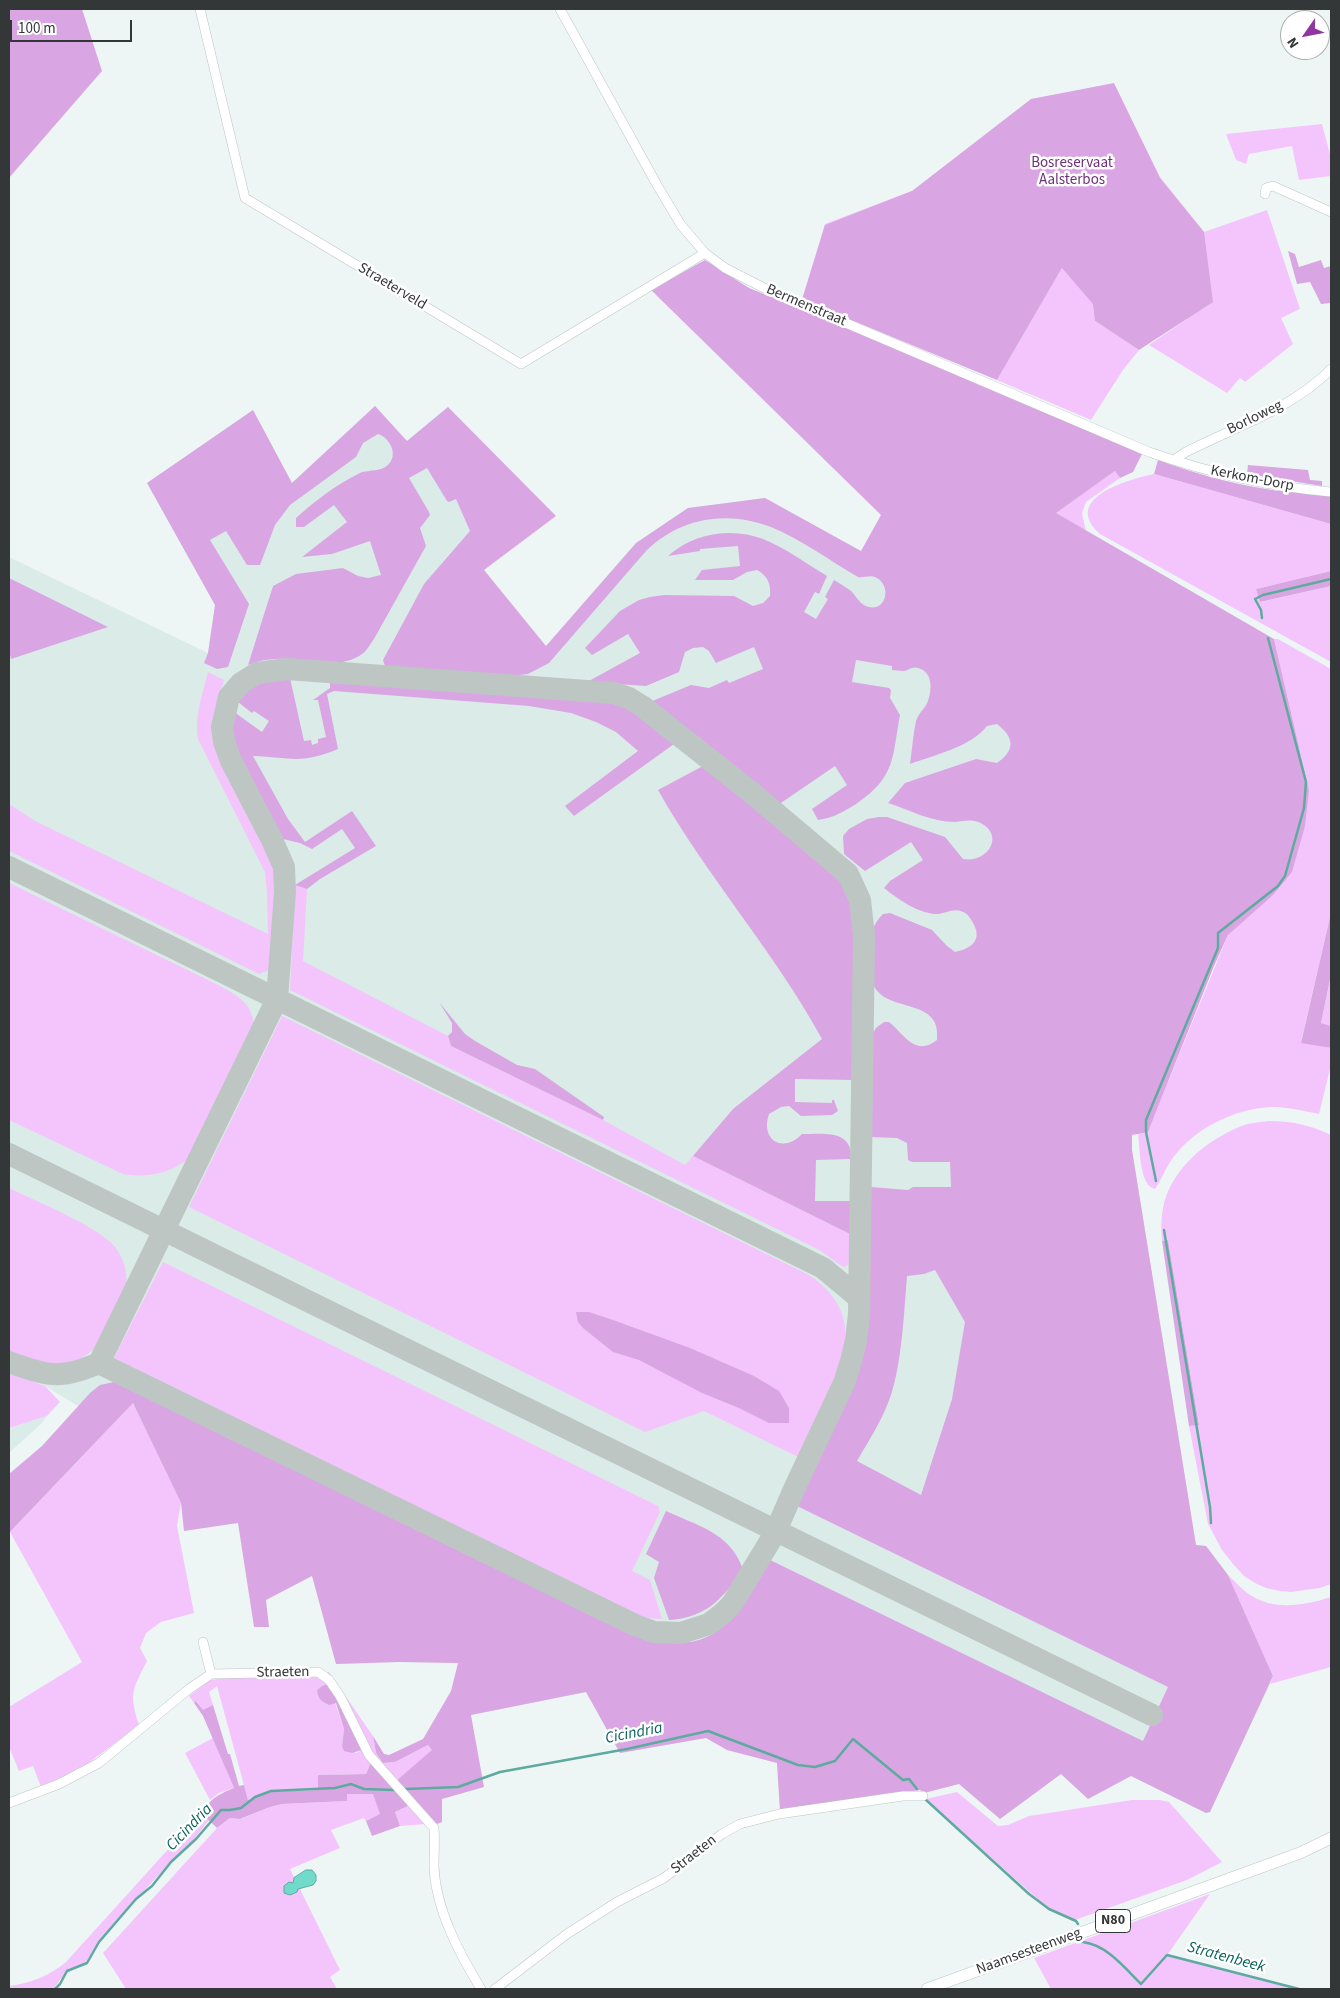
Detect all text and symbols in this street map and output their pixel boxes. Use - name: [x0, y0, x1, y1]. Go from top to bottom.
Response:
- scale bar: [12, 10, 135, 42]
- north arrow: [1280, 10, 1330, 60]
- text: 100 m: [18, 18, 56, 39]
- text: N: [1282, 33, 1304, 52]
- park label: Bosreservaat Aalsterbos: [1031, 155, 1113, 190]
- street label: Straeterveld: [354, 259, 430, 315]
- street label: Bermenstraat: [763, 281, 849, 331]
- street label: Borloweg: [1224, 397, 1286, 439]
- street label: Kerkom-Dorp: [1209, 462, 1295, 496]
- street label: Straeten: [256, 1664, 310, 1682]
- water label: Cicindria: [604, 1719, 664, 1749]
- water label: Cicindria: [163, 1800, 217, 1856]
- street label: Straeten: [668, 1832, 720, 1878]
- road number: N80: [1096, 1910, 1130, 1932]
- street label: Naamsesteenweg: [974, 1925, 1084, 1979]
- water label: Stratenbeek: [1185, 1938, 1267, 1978]

